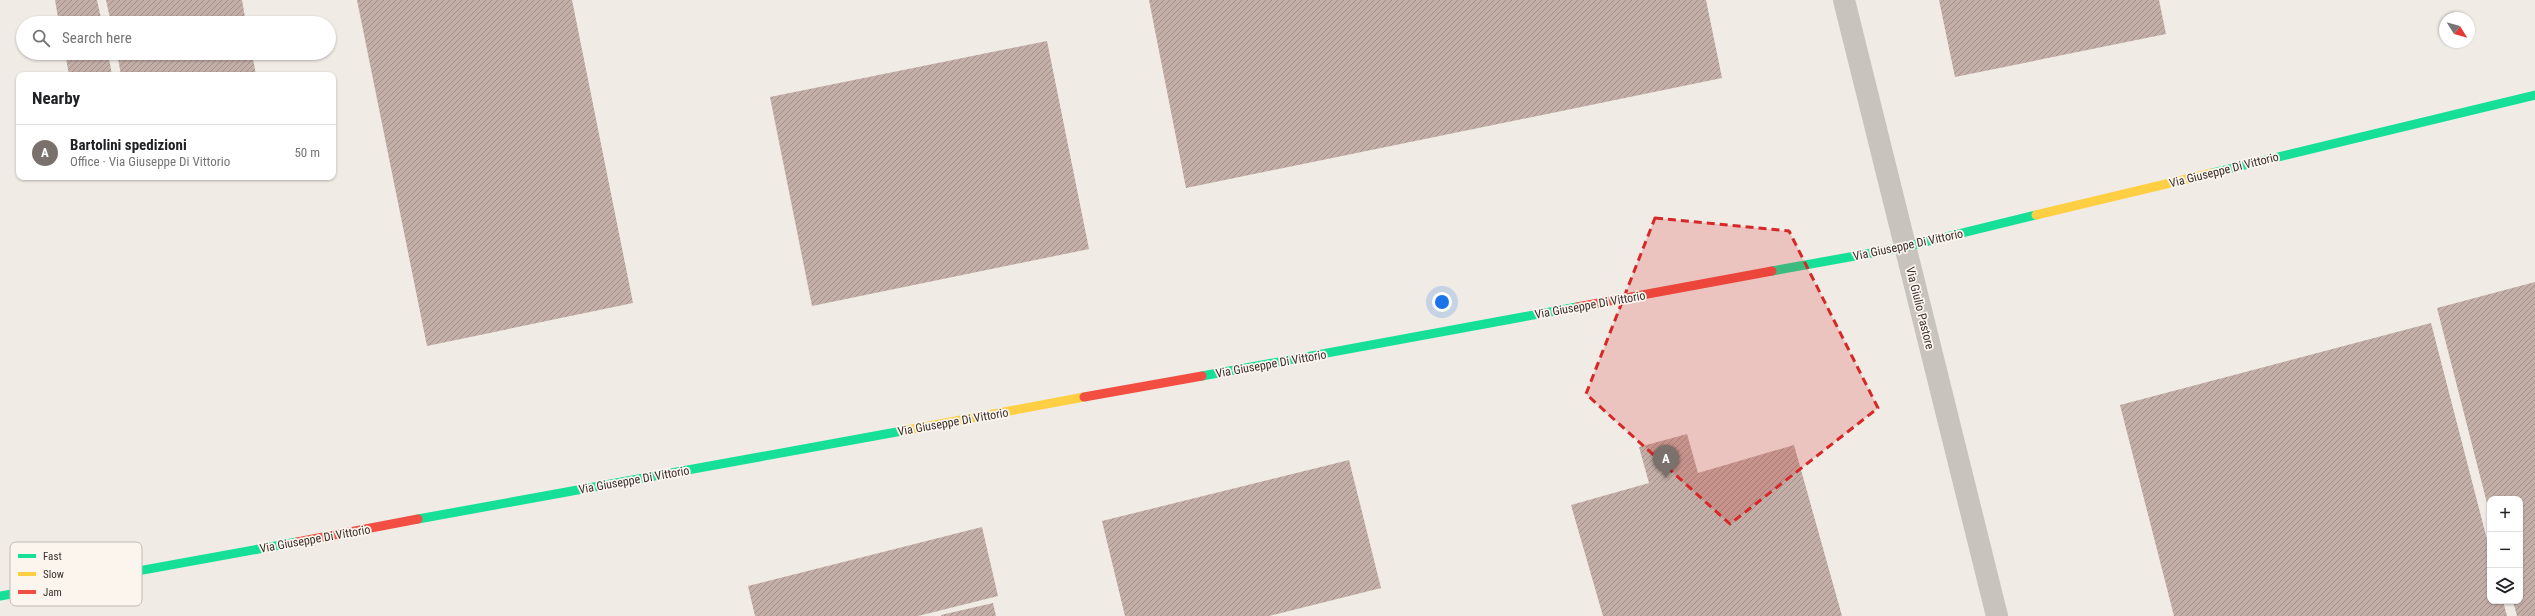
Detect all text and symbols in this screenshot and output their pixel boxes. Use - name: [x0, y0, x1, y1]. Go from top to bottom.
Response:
- north arrow: [2439, 12, 2475, 48]
- search box: [16, 16, 336, 60]
- icon: search: [30, 27, 52, 49]
- text: Search here: [62, 29, 132, 47]
- text: Nearby: [32, 88, 80, 108]
- text: Bartolini spedizioni: [70, 136, 187, 154]
- text: A: [41, 145, 49, 160]
- text: 50 m: [294, 145, 320, 160]
- street label: Via Giuseppe Di Vittorio: [2168, 150, 2280, 190]
- text: Office · Via Giuseppe Di Vittorio: [70, 154, 230, 169]
- street label: Via Giuseppe Di Vittorio: [1852, 226, 1964, 264]
- street label: Via Giulio Pastore: [1903, 265, 1937, 351]
- street label: Via Giuseppe Di Vittorio: [1534, 288, 1646, 322]
- your location: [1432, 292, 1452, 312]
- street label: Via Giuseppe Di Vittorio: [1215, 347, 1327, 381]
- street label: Via Giuseppe Di Vittorio: [897, 405, 1009, 439]
- pin: A: [1653, 445, 1679, 478]
- street label: Via Giuseppe Di Vittorio: [578, 463, 690, 497]
- map controls: [2487, 496, 2523, 604]
- button: +: [2487, 496, 2523, 532]
- street label: Via Giuseppe Di Vittorio: [259, 522, 371, 556]
- button: −: [2487, 532, 2523, 568]
- legend: [10, 542, 142, 606]
- text: Fast: [43, 550, 62, 563]
- text: Slow: [43, 568, 64, 581]
- button: layers: [2487, 568, 2523, 604]
- text: Jam: [43, 586, 62, 599]

